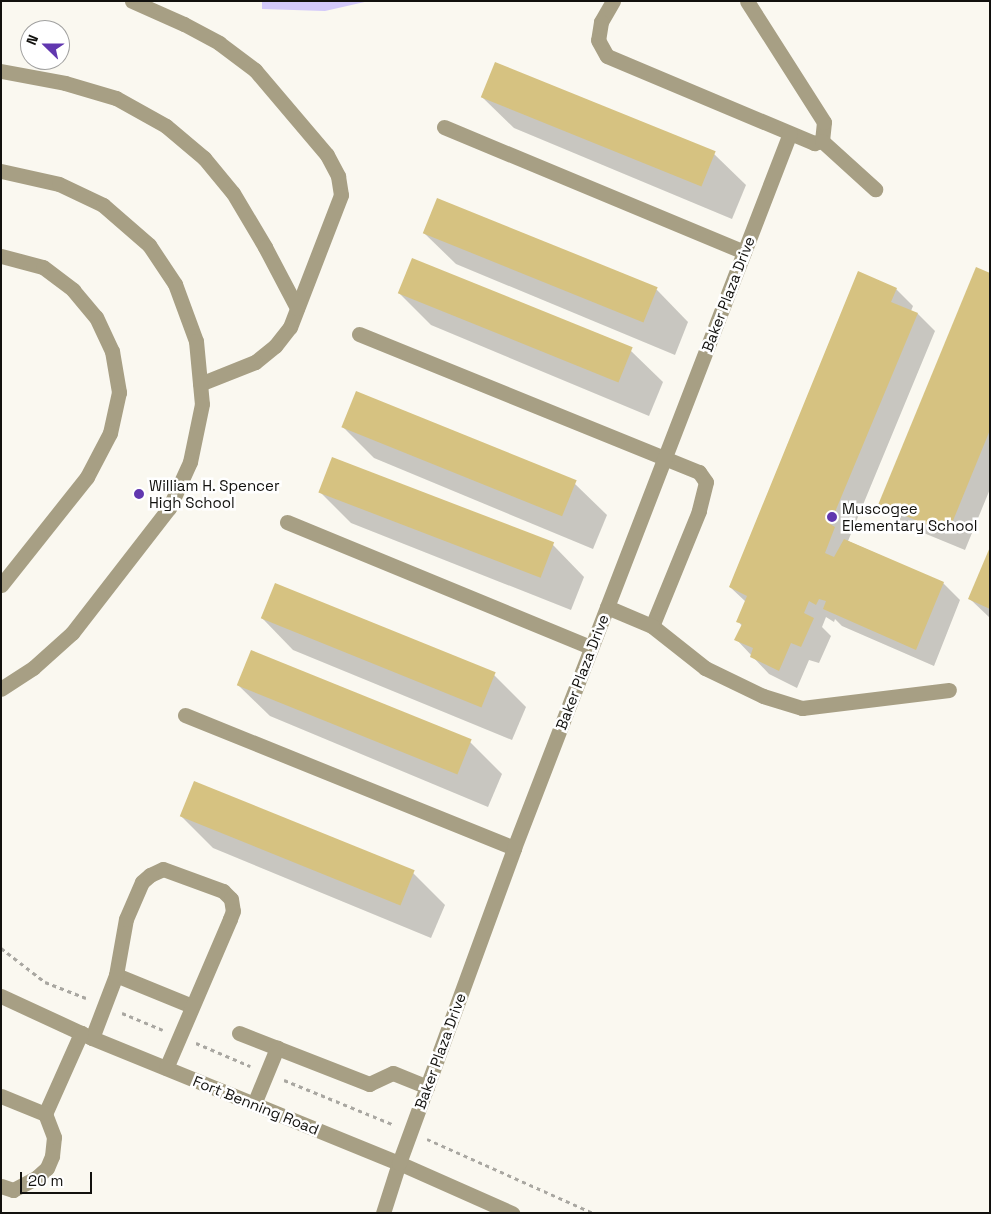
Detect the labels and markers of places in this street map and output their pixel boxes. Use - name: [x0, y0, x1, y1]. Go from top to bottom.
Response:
- place label: William H. Spencer High School: [149, 476, 280, 511]
- marker: William H. Spencer High School: [133, 488, 145, 500]
- place label: Muscogee Elementary School: [842, 499, 978, 534]
- marker: Muscogee Elementary School: [826, 511, 838, 523]

